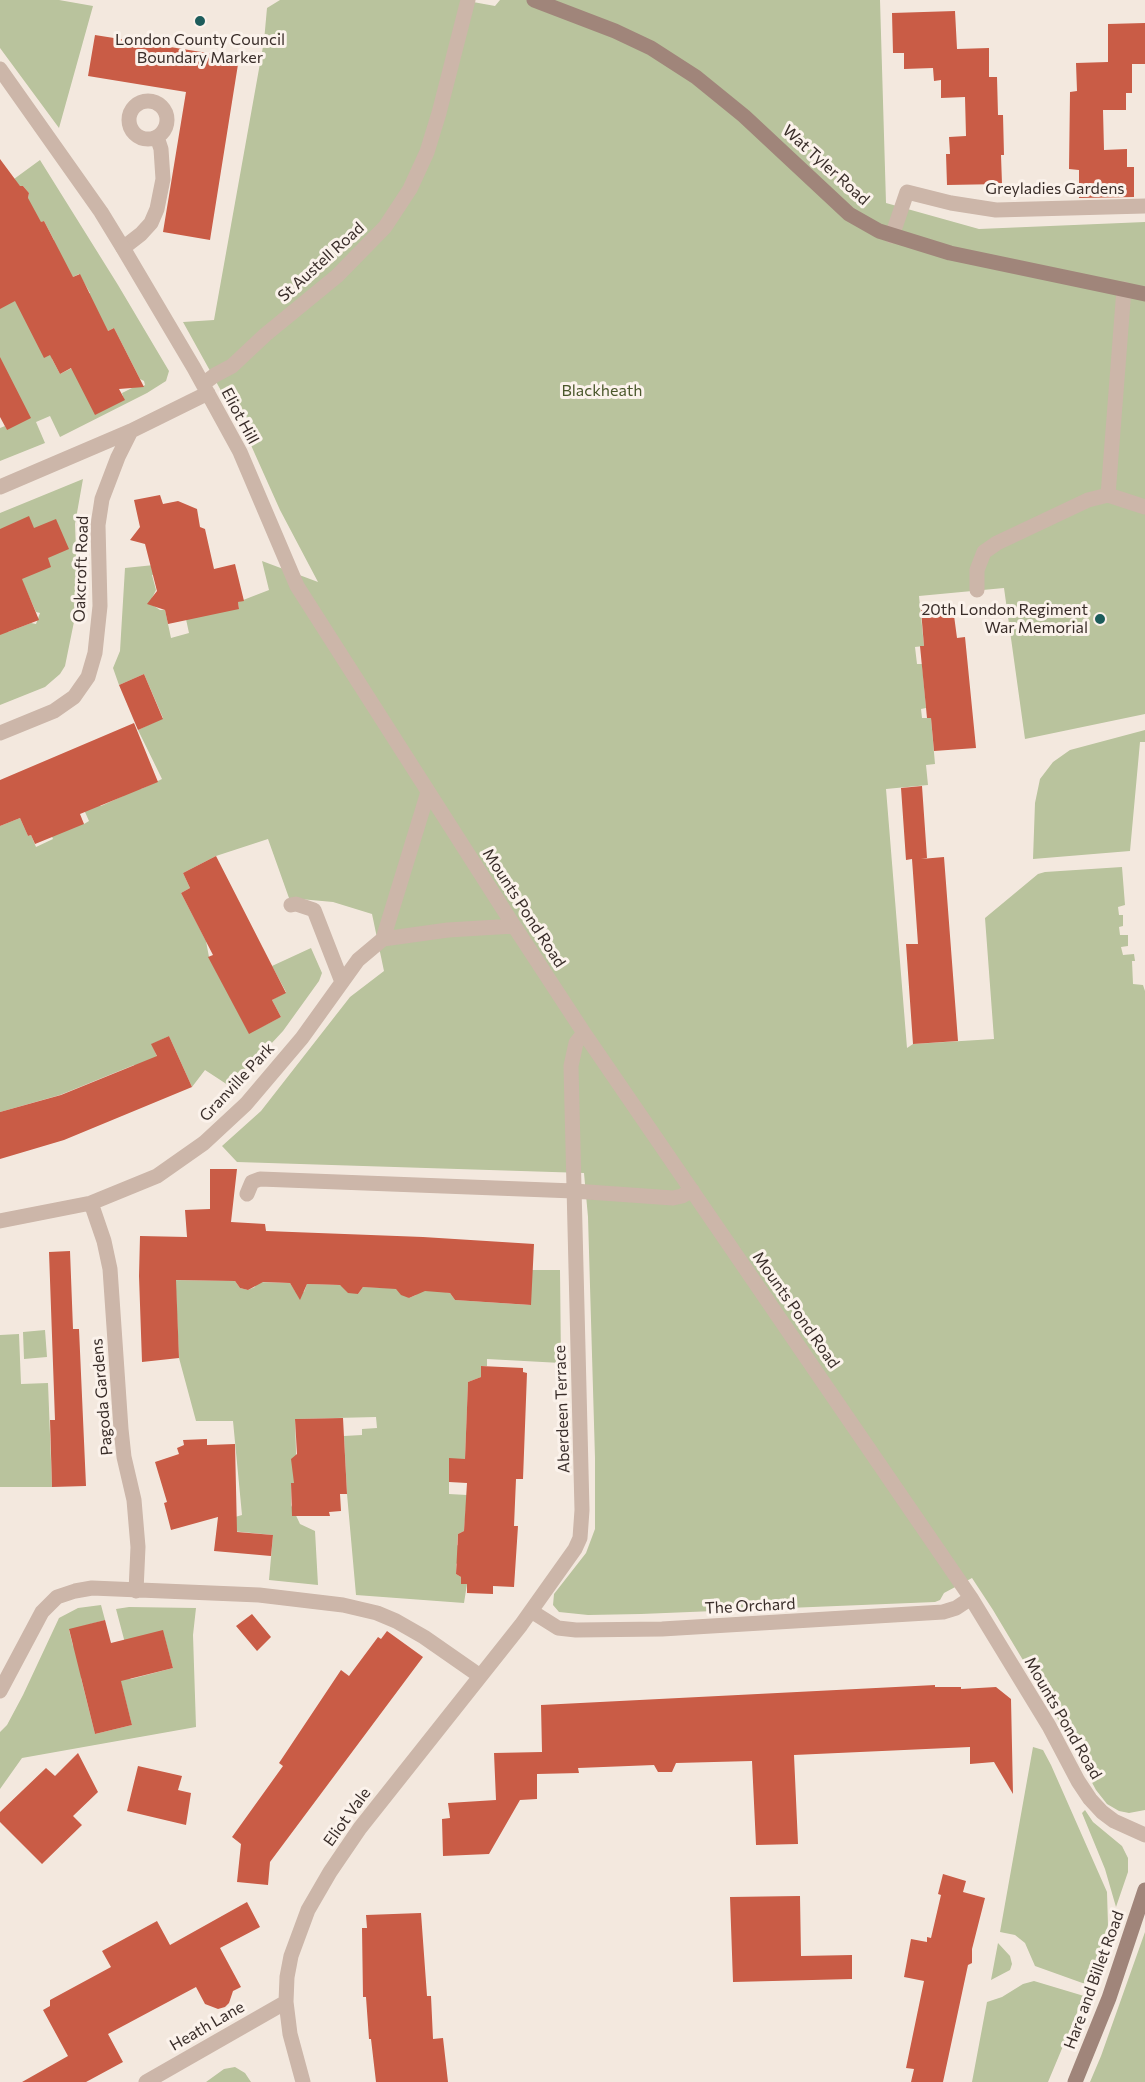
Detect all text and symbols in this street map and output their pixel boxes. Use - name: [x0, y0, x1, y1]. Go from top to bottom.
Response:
- marker: London County Council Boundary Marker: [193, 14, 207, 28]
- place label: London County Council Boundary Marker: [115, 30, 285, 68]
- street label: Wat Tyler Road: [779, 121, 873, 209]
- street label: Greyladies Gardens: [985, 179, 1125, 199]
- street label: St Austell Road: [274, 218, 368, 306]
- park label: Blackheath: [561, 381, 643, 401]
- street label: Eliot Hill: [217, 385, 263, 447]
- street label: Oakcroft Road: [70, 515, 92, 623]
- place label: 20th London Regiment War Memorial: [921, 600, 1088, 638]
- marker: 20th London Regiment War Memorial: [1093, 612, 1107, 626]
- street label: Mounts Pond Road: [478, 845, 570, 971]
- street label: Granville Park: [196, 1039, 278, 1125]
- street label: Mounts Pond Road: [749, 1248, 843, 1372]
- street label: Pagoda Gardens: [87, 1338, 117, 1456]
- street label: Aberdeen Terrace: [550, 1345, 574, 1473]
- street label: The Orchard: [704, 1594, 796, 1618]
- street label: Mounts Pond Road: [1020, 1653, 1106, 1783]
- street label: Eliot Vale: [319, 1784, 375, 1850]
- street label: Hare and Billet Road: [1060, 1908, 1128, 2052]
- street label: Heath Lane: [166, 1997, 248, 2055]

